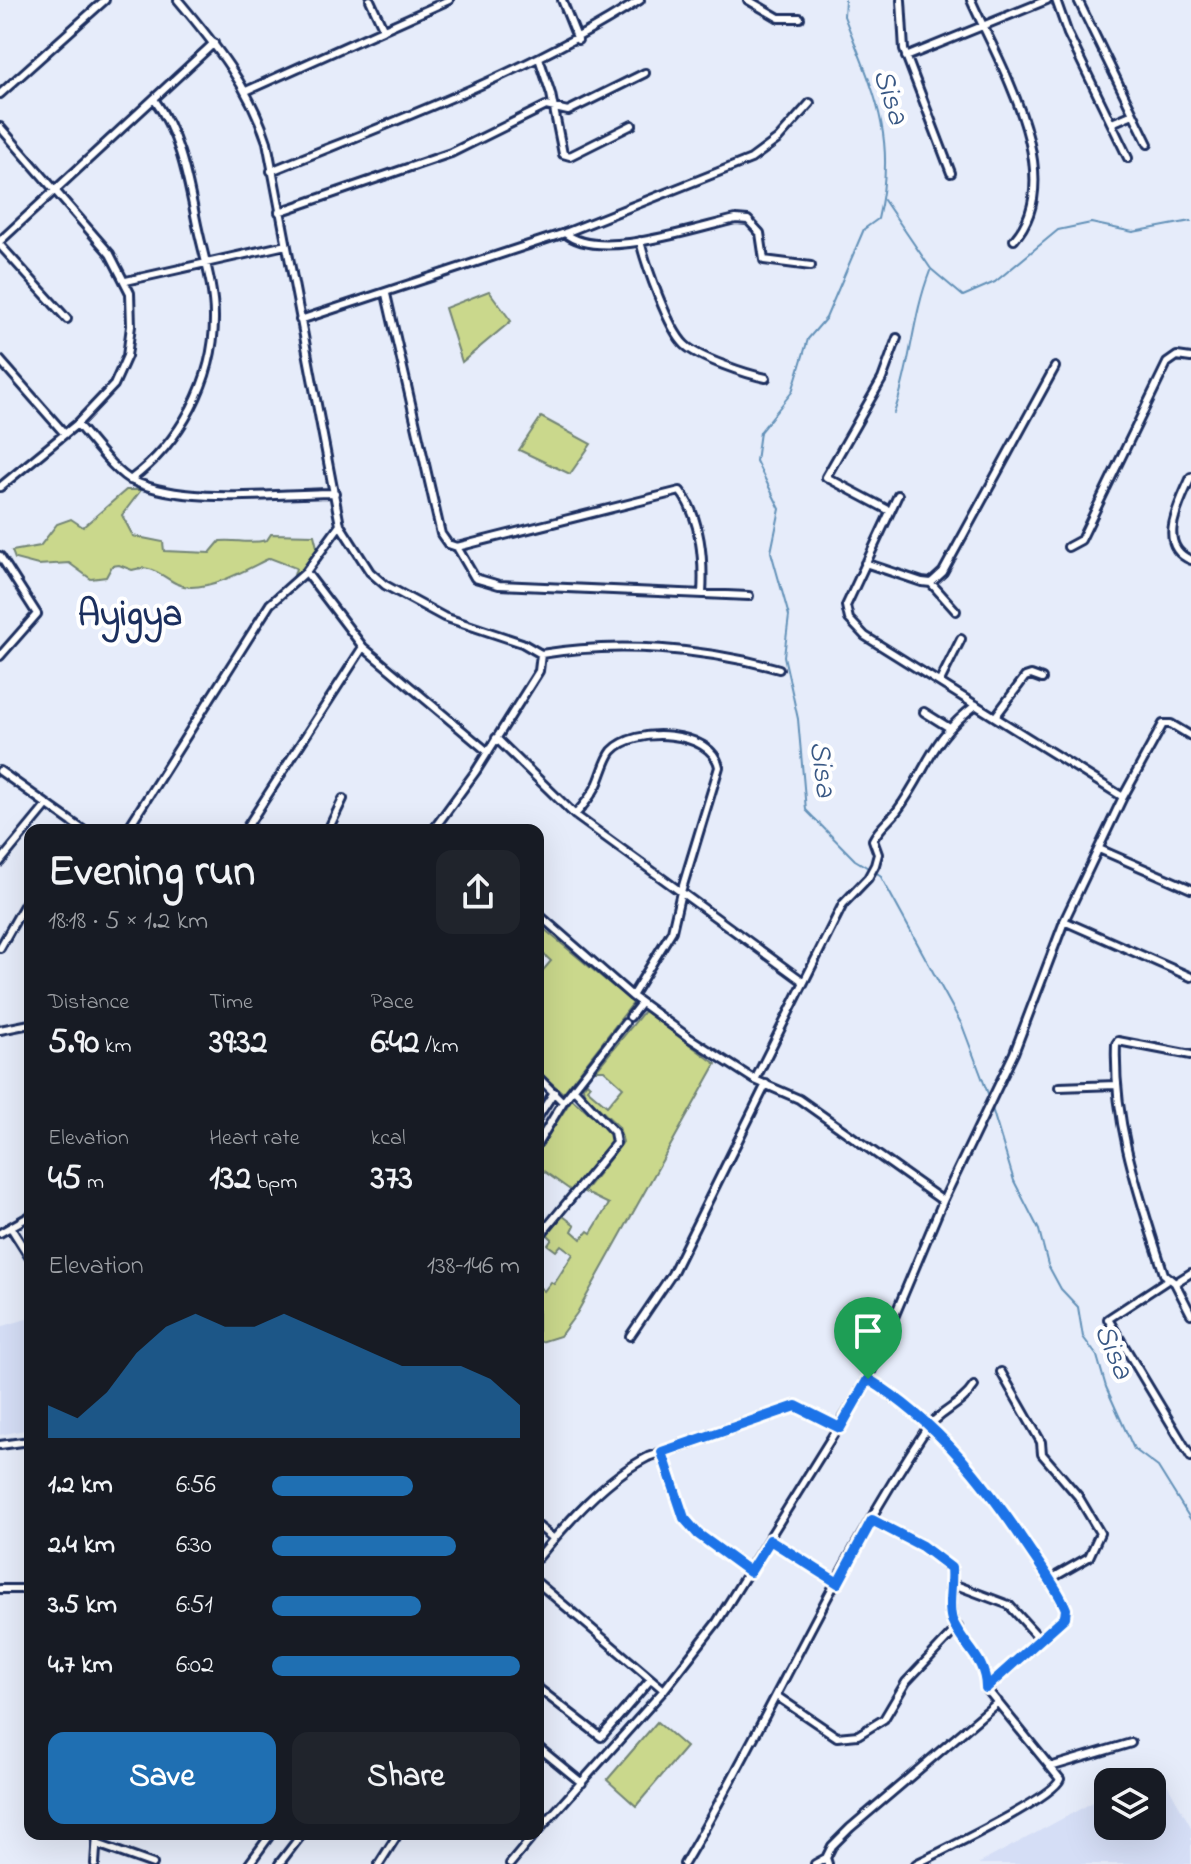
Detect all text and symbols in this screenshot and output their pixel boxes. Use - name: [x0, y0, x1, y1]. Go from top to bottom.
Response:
- water label: Sisa: [860, 63, 919, 131]
- district label: Ayigya: [78, 590, 182, 644]
- water label: Sisa: [796, 739, 846, 801]
- text: Evening run: [48, 841, 255, 905]
- button: share: [436, 850, 520, 934]
- text: 18:18 · 5 × 1.2 km: [48, 903, 208, 941]
- text: Distance: [48, 987, 129, 1019]
- text: Time: [209, 987, 253, 1019]
- text: Pace: [371, 987, 414, 1019]
- text: 5.90: [48, 1019, 99, 1069]
- text: 39:32: [209, 1019, 267, 1069]
- text: 6:42: [371, 1019, 419, 1069]
- text: km: [99, 1031, 132, 1063]
- text: /km: [419, 1031, 458, 1063]
- text: Elevation: [48, 1123, 129, 1155]
- text: Heart rate: [209, 1123, 300, 1155]
- text: kcal: [371, 1123, 406, 1155]
- text: 45: [48, 1155, 81, 1205]
- text: 132: [209, 1155, 251, 1205]
- text: 373: [371, 1155, 413, 1205]
- text: m: [81, 1167, 104, 1199]
- text: bpm: [251, 1167, 297, 1199]
- text: Elevation: [48, 1248, 144, 1286]
- text: 138–146 m: [427, 1248, 520, 1286]
- pin: [834, 1297, 902, 1379]
- icon: arrive: [846, 1309, 890, 1353]
- water label: Sisa: [1081, 1318, 1144, 1387]
- text: 1.2 km: [48, 1467, 113, 1505]
- text: 6:56: [176, 1467, 216, 1505]
- text: 2.4 km: [48, 1527, 115, 1565]
- text: 6:30: [176, 1527, 212, 1565]
- text: 3.5 km: [48, 1587, 117, 1625]
- text: 6:51: [176, 1587, 213, 1625]
- text: 4.7 km: [48, 1647, 113, 1685]
- text: 6:02: [176, 1647, 214, 1685]
- button: Save: [48, 1732, 276, 1824]
- button: Share: [292, 1732, 520, 1824]
- map controls: [1094, 1768, 1166, 1840]
- button: layers: [1094, 1768, 1166, 1840]

